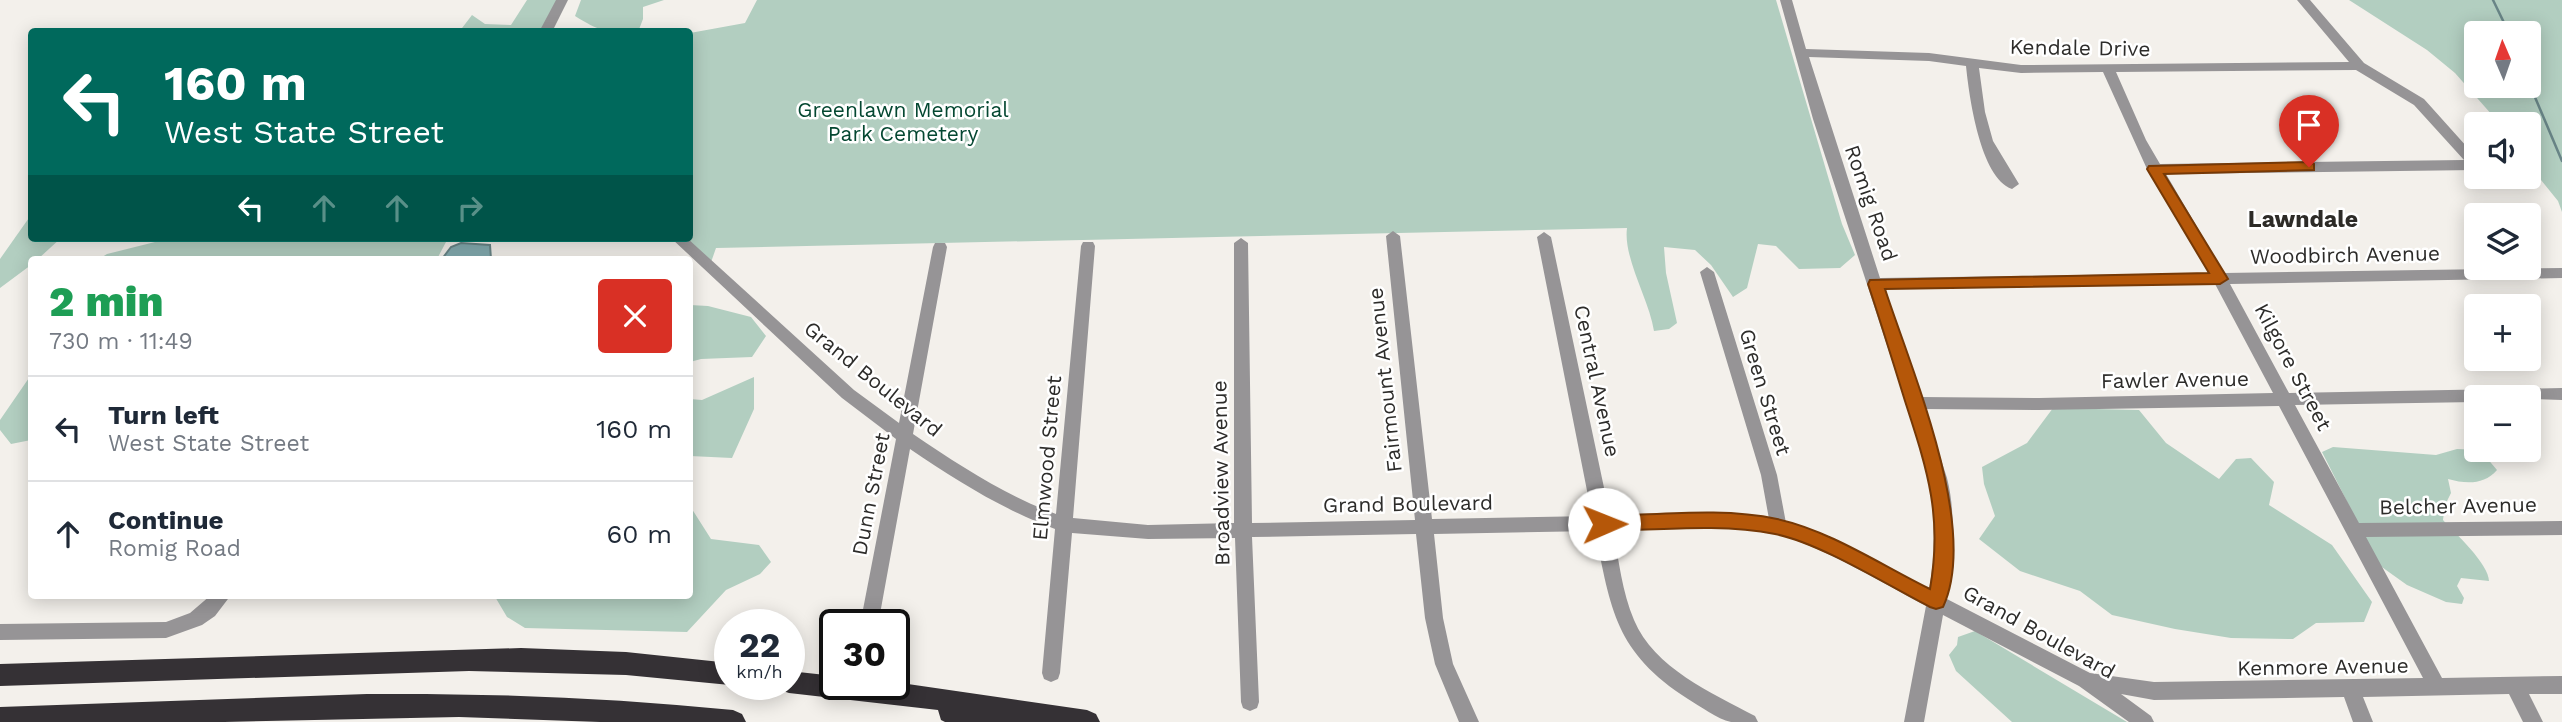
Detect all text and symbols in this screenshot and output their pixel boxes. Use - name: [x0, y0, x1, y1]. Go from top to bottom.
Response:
- north arrow: [2464, 21, 2541, 98]
- map controls: [2464, 21, 2541, 462]
- street label: Kendale Drive: [2009, 34, 2151, 61]
- text: 160 m: [164, 54, 307, 112]
- icon: left: [49, 56, 140, 147]
- pin: [2279, 95, 2339, 167]
- park label: Greenlawn Memorial Park Cemetery: [797, 97, 1009, 146]
- icon: arrive: [2290, 106, 2328, 144]
- button: sound: [2464, 112, 2541, 189]
- text: West State Street: [164, 113, 444, 151]
- street label: Romig Road: [1840, 141, 1903, 264]
- icon: left: [232, 189, 270, 227]
- icon: ahead: [305, 189, 343, 227]
- icon: ahead: [378, 189, 416, 227]
- icon: right: [451, 189, 489, 227]
- button: layers: [2464, 203, 2541, 280]
- district label: Lawndale: [2248, 206, 2358, 233]
- street label: Woodbirch Avenue: [2250, 240, 2440, 269]
- text: 2 min: [49, 277, 163, 326]
- button: close: [598, 279, 672, 353]
- street label: Fairmount Avenue: [1362, 286, 1407, 474]
- button: +: [2464, 294, 2541, 371]
- street label: Kilgore Street: [2249, 299, 2338, 435]
- street label: Central Avenue: [1569, 303, 1626, 459]
- street label: Grand Boulevard: [799, 315, 947, 442]
- street label: Green Street: [1734, 326, 1797, 458]
- text: 730 m · 11:49: [49, 328, 193, 355]
- street label: Fawler Avenue: [2101, 366, 2249, 393]
- street label: Elmwood Street: [1027, 374, 1066, 542]
- street label: Broadview Avenue: [1206, 380, 1235, 566]
- button: −: [2464, 385, 2541, 462]
- text: Turn left: [108, 400, 219, 430]
- icon: left: [49, 410, 87, 448]
- text: 160 m: [596, 414, 672, 444]
- text: West State Street: [108, 430, 309, 457]
- street label: Dunn Street: [846, 430, 895, 557]
- position arrow: [1567, 487, 1641, 561]
- street label: Grand Boulevard: [1323, 490, 1493, 517]
- street label: Belcher Avenue: [2379, 492, 2537, 519]
- text: Continue: [108, 505, 224, 535]
- icon: ahead: [49, 515, 87, 553]
- text: 60 m: [606, 519, 672, 549]
- text: Romig Road: [108, 535, 241, 562]
- street label: Grand Boulevard: [1959, 579, 2120, 684]
- speed limit sign: 30: [819, 609, 910, 700]
- text: 22: [739, 624, 780, 666]
- street label: Kenmore Avenue: [2237, 653, 2409, 680]
- text: km/h: [736, 661, 783, 682]

